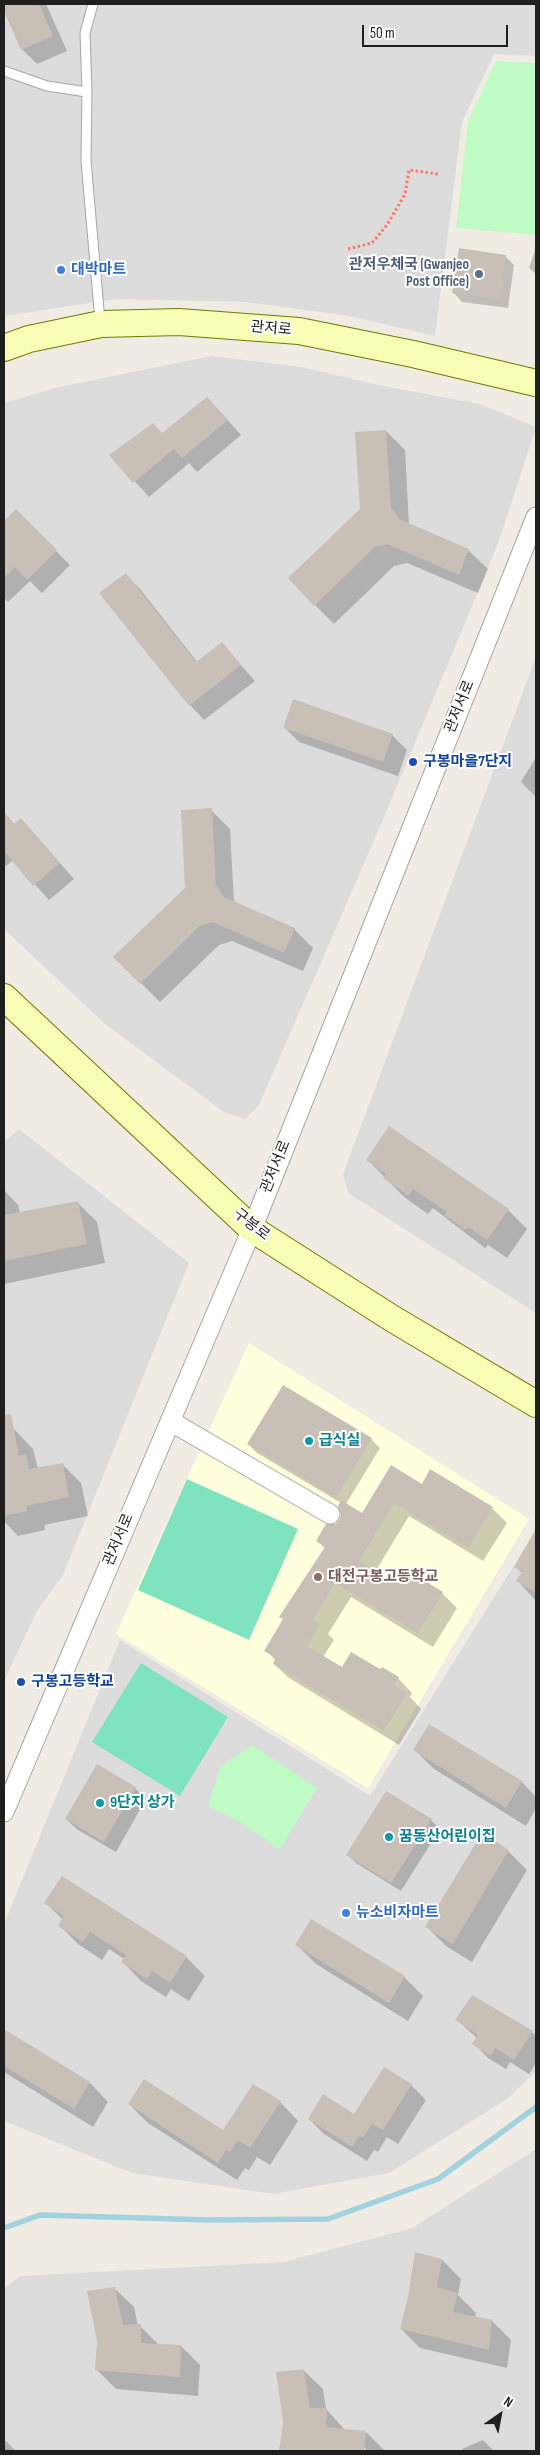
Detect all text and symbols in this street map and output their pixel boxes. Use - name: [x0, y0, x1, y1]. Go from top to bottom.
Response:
- scale bar: [365, 15, 511, 47]
- text: 50 m: [370, 24, 395, 43]
- place label: 관저우체국 (Gwanjeo Post Office): [349, 256, 469, 291]
- place label: 대박마트: [71, 261, 126, 279]
- marker: 대박마트: [55, 264, 67, 276]
- marker: 관저우체국 (Gwanjeo Post Office): [473, 268, 485, 280]
- street label: 관저로: [250, 318, 292, 340]
- street label: 관저서로: [441, 678, 479, 736]
- place label: 구봉마을7단지: [423, 753, 512, 771]
- marker: 구봉마을7단지: [407, 756, 419, 768]
- street label: 관저서로: [257, 1138, 295, 1196]
- street label: 구봉로: [229, 1205, 273, 1245]
- place label: 급식실: [319, 1432, 360, 1450]
- marker: 급식실: [303, 1435, 315, 1447]
- street label: 관저서로: [100, 1511, 138, 1569]
- place label: 대전구봉고등학교: [328, 1568, 438, 1586]
- marker: 대전구봉고등학교: [312, 1571, 324, 1583]
- place label: 구봉고등학교: [31, 1673, 114, 1691]
- marker: 구봉고등학교: [15, 1676, 27, 1688]
- place label: 9단지 상가: [110, 1794, 175, 1812]
- marker: 9단지 상가: [94, 1797, 106, 1809]
- place label: 꿈동산어린이집: [399, 1828, 496, 1846]
- marker: 꿈동산어린이집: [383, 1831, 395, 1843]
- place label: 뉴소비자마트: [356, 1904, 439, 1922]
- marker: 뉴소비자마트: [340, 1907, 352, 1919]
- north arrow: [475, 2390, 525, 2440]
- text: N: [501, 2393, 516, 2411]

